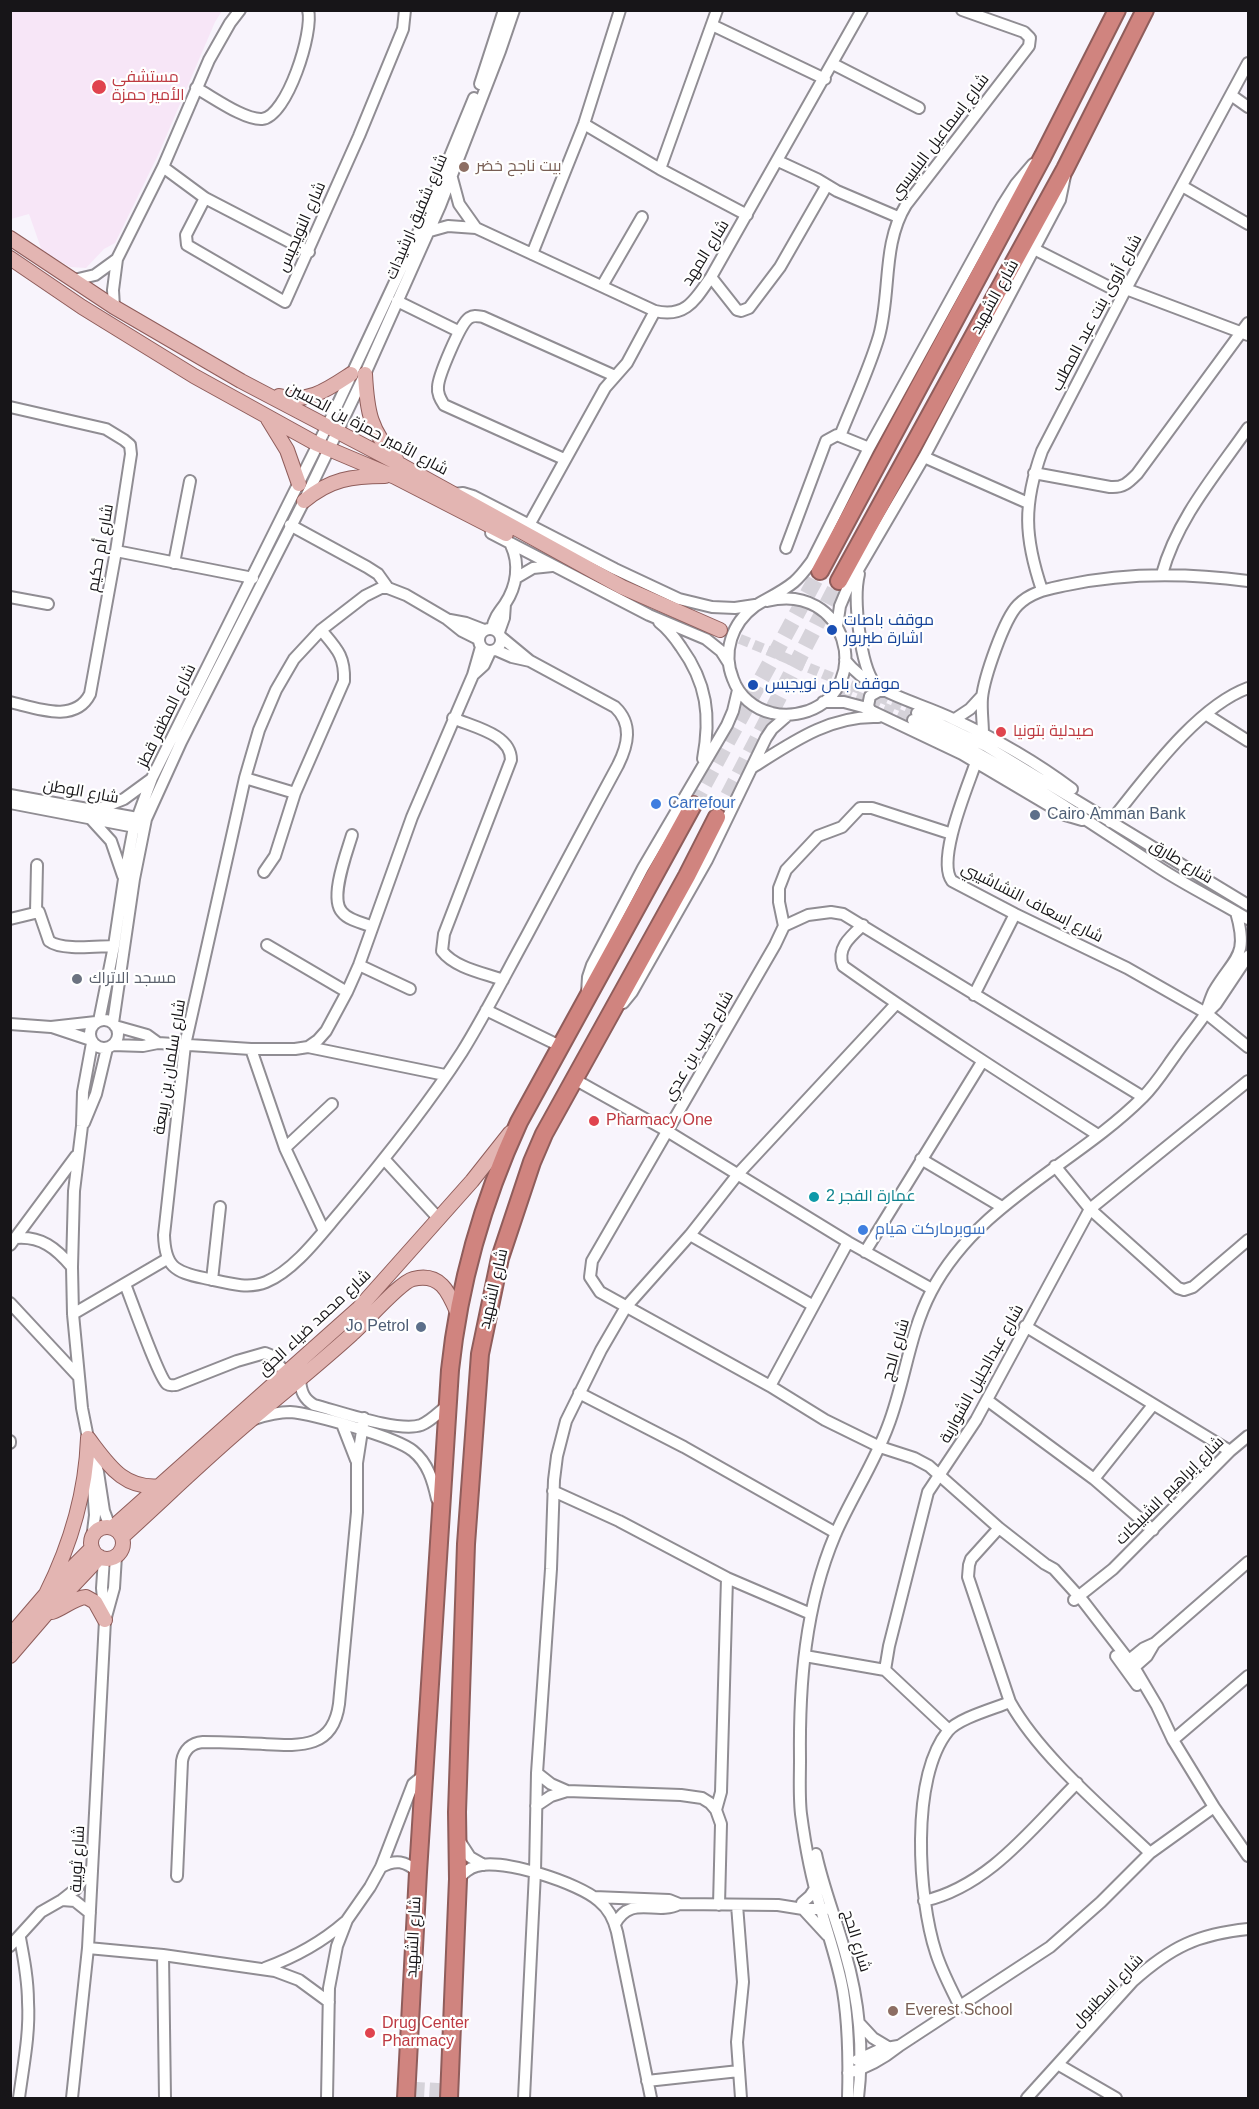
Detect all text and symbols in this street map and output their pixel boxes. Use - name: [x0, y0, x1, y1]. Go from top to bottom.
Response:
- place label: مستشفى الأمير حمزة: [112, 68, 185, 106]
- street label: شارع إسماعيل البلبيسي: [886, 70, 994, 204]
- marker: مستشفى الأمير حمزة: [90, 78, 108, 96]
- street label: شارع شفيق ارشيدات: [382, 151, 452, 283]
- place label: بيت ناجح خضر: [476, 157, 562, 177]
- marker: بيت ناجح خضر: [457, 160, 471, 174]
- street label: شارع النويجيس: [274, 179, 330, 275]
- street label: شارع المهد: [678, 217, 734, 289]
- street label: شارع أروى بنت عبد المطلب: [1048, 231, 1146, 395]
- street label: شارع الشهيد: [967, 257, 1023, 337]
- street label: شارع الأمير حمزة بن الحسين: [283, 378, 451, 480]
- street label: شارع أم حكيم: [84, 503, 118, 593]
- place label: موقف باصات اشارة طبربور: [844, 611, 934, 649]
- marker: موقف باصات اشارة طبربور: [825, 623, 839, 637]
- street label: شارع المظفر قطز: [134, 661, 200, 771]
- place label: موقف باص نويجيس: [765, 675, 900, 695]
- marker: موقف باص نويجيس: [746, 678, 760, 692]
- place label: صيدلية بتونيا: [1013, 722, 1094, 742]
- marker: صيدلية بتونيا: [994, 725, 1008, 739]
- street label: شارع الوطن: [42, 776, 120, 808]
- place label: Carrefour: [668, 794, 736, 814]
- marker: Carrefour: [649, 797, 663, 811]
- place label: Cairo Amman Bank: [1047, 805, 1186, 825]
- marker: Cairo Amman Bank: [1028, 808, 1042, 822]
- street label: شارع طارق: [1146, 836, 1216, 888]
- street label: شارع إسعاف النشاشيبي: [958, 859, 1106, 947]
- place label: مسجد الاتراك: [89, 969, 176, 989]
- marker: مسجد الاتراك: [70, 972, 84, 986]
- street label: شارع خبيب بن عدي: [660, 988, 738, 1104]
- street label: شارع سلمان بن ربيعة: [150, 998, 190, 1136]
- place label: Pharmacy One: [606, 1111, 713, 1131]
- marker: Pharmacy One: [587, 1114, 601, 1128]
- place label: عمارة الفجر 2: [826, 1187, 916, 1207]
- marker: عمارة الفجر 2: [807, 1190, 821, 1204]
- place label: سوبرماركت هيام: [875, 1220, 985, 1240]
- marker: سوبرماركت هيام: [856, 1223, 870, 1237]
- street label: شارع الشهيد: [475, 1247, 513, 1331]
- street label: شارع محمد ضياء الحق: [255, 1266, 375, 1380]
- street label: شارع عبدالجليل الشواربة: [936, 1301, 1028, 1447]
- place label: Jo Petrol: [346, 1317, 409, 1337]
- street label: شارع الحج: [878, 1317, 914, 1383]
- marker: Jo Petrol: [414, 1320, 428, 1334]
- street label: شارع إبراهيم الشبيكات: [1112, 1433, 1228, 1549]
- street label: شارع ثويبة: [67, 1825, 89, 1893]
- street label: شارع الشهيد: [402, 1896, 426, 1978]
- street label: شارع الحج: [837, 1908, 875, 1974]
- street label: شارع اسطنبول: [1068, 1950, 1148, 2032]
- place label: Everest School: [905, 2001, 1013, 2021]
- marker: Everest School: [886, 2004, 900, 2018]
- place label: Drug Center Pharmacy: [382, 2014, 469, 2052]
- marker: Drug Center Pharmacy: [363, 2026, 377, 2040]

